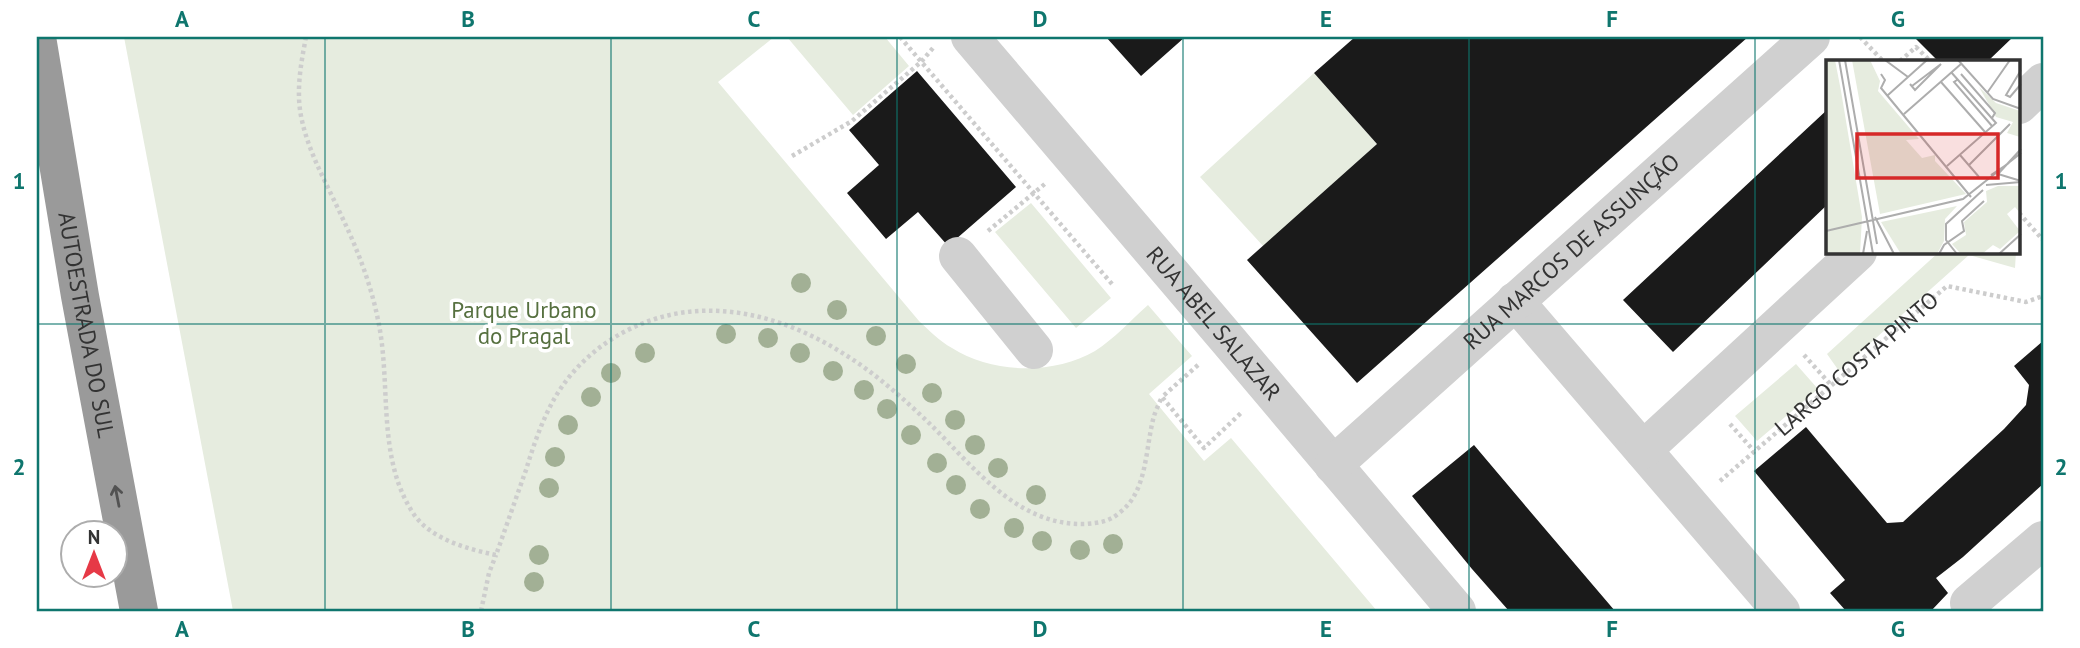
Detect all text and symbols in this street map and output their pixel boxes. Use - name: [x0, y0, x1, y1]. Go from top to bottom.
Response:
- text: A: [175, 4, 189, 33]
- text: B: [461, 4, 475, 33]
- text: C: [748, 4, 761, 33]
- text: D: [1033, 4, 1047, 33]
- text: E: [1320, 4, 1332, 33]
- text: F: [1606, 4, 1618, 33]
- text: G: [1891, 4, 1905, 33]
- inset map: [1826, 60, 2021, 254]
- street label: RUA MARCOS DE ASSUNÇÃO: [1457, 147, 1685, 356]
- text: 1: [12, 166, 26, 195]
- text: 1: [2054, 166, 2068, 195]
- street label: AUTOESTRADA DO SUL: [52, 210, 121, 440]
- street label: RUA ABEL SALAZAR: [1141, 240, 1288, 406]
- street label: LARGO COSTA PINTO: [1768, 285, 1944, 442]
- park label: Parque Urbano do Pragal: [451, 295, 597, 350]
- text: 2: [12, 452, 26, 481]
- text: 2: [2054, 452, 2068, 481]
- one-way arrow: [110, 485, 124, 508]
- north arrow: [60, 518, 130, 588]
- text: N: [88, 525, 100, 549]
- text: A: [175, 614, 189, 643]
- text: B: [461, 614, 475, 643]
- text: C: [748, 614, 761, 643]
- text: D: [1033, 614, 1047, 643]
- text: E: [1320, 614, 1332, 643]
- text: F: [1606, 614, 1618, 643]
- text: G: [1891, 614, 1905, 643]

